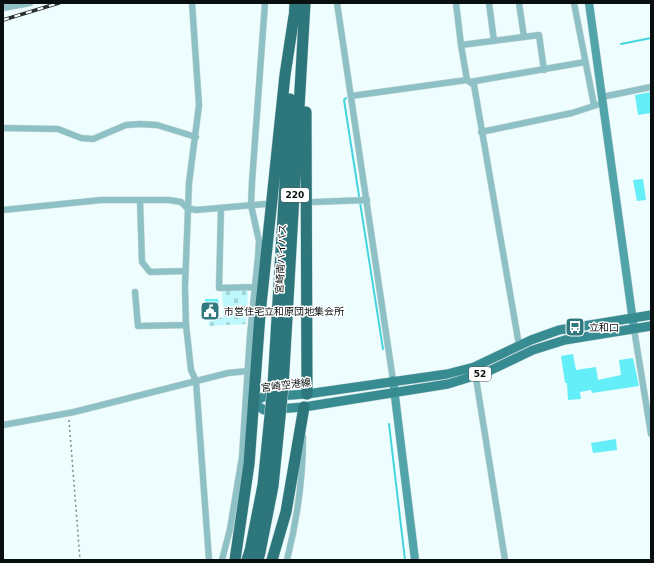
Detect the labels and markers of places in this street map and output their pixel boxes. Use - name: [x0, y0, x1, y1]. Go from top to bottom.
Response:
- public building icon: 市営住宅立和原団地集会所: [199, 300, 221, 322]
- place label: 市営住宅立和原団地集会所: [224, 306, 344, 317]
- bus stop icon: 立和口: [564, 316, 586, 338]
- place label: 立和口: [589, 322, 619, 333]

